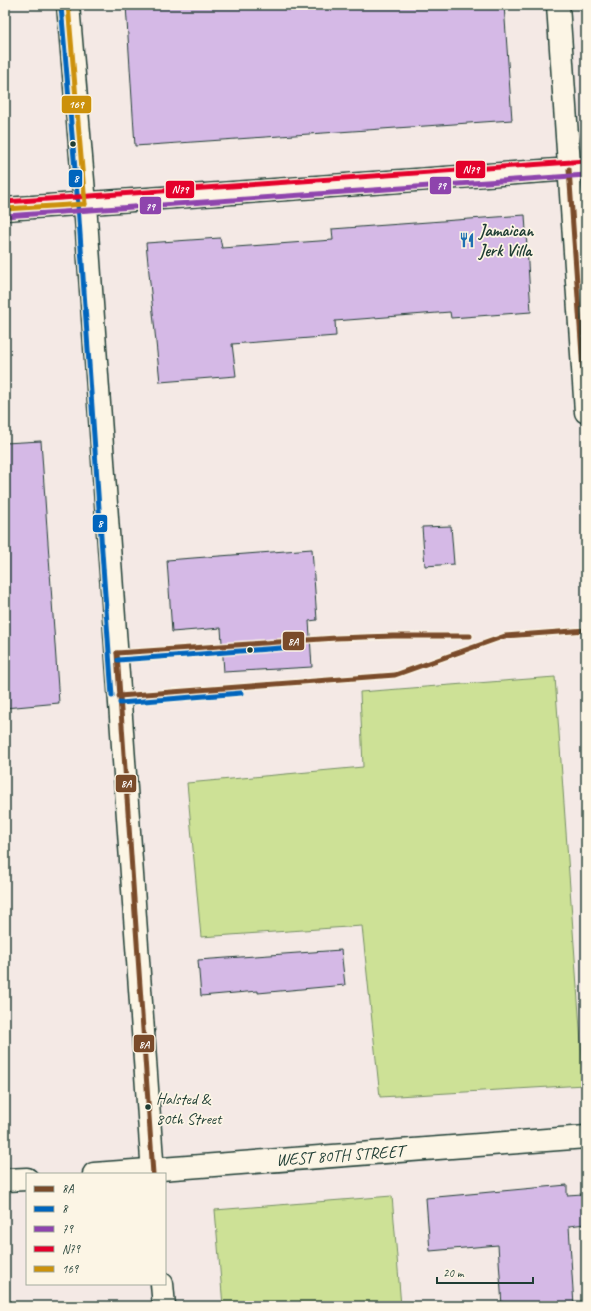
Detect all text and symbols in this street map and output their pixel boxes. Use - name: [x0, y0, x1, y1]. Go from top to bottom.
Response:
- line badge: 169: [61, 95, 92, 114]
- text: 169: [69, 97, 85, 111]
- unlabelled marker: [68, 139, 78, 149]
- line badge: N79: [455, 160, 486, 179]
- text: N79: [463, 162, 480, 176]
- line badge: 8: [68, 169, 83, 188]
- text: 8: [74, 171, 81, 185]
- line badge: 79: [429, 176, 452, 195]
- text: 79: [436, 178, 447, 192]
- line badge: N79: [165, 180, 195, 199]
- text: N79: [172, 182, 189, 196]
- line badge: 79: [139, 196, 162, 215]
- text: 79: [145, 199, 156, 213]
- place label: Jamaican Jerk Villa: [478, 220, 534, 261]
- restaurant icon: Jamaican Jerk Villa: [458, 231, 476, 249]
- line badge: 8: [92, 514, 108, 533]
- text: 8: [98, 516, 105, 530]
- line badge: 8A: [282, 631, 305, 651]
- text: 8A: [288, 634, 300, 648]
- unlabelled marker: [245, 645, 255, 655]
- line badge: 8A: [115, 774, 137, 793]
- text: 8A: [121, 776, 133, 790]
- line badge: 8A: [133, 1034, 155, 1053]
- text: 8A: [139, 1037, 151, 1051]
- place label: Halsted & 80th Street: [156, 1089, 223, 1129]
- marker: Halsted & 80th Street: [143, 1102, 153, 1112]
- street label: WEST 80TH STREET: [275, 1140, 409, 1170]
- legend: [26, 1173, 166, 1285]
- text: 8A: [62, 1181, 74, 1197]
- text: 8: [62, 1201, 69, 1217]
- text: 79: [62, 1221, 74, 1237]
- text: N79: [62, 1241, 82, 1257]
- scale bar: [437, 1259, 533, 1285]
- text: 169: [62, 1261, 80, 1277]
- text: 20 m: [443, 1265, 465, 1281]

